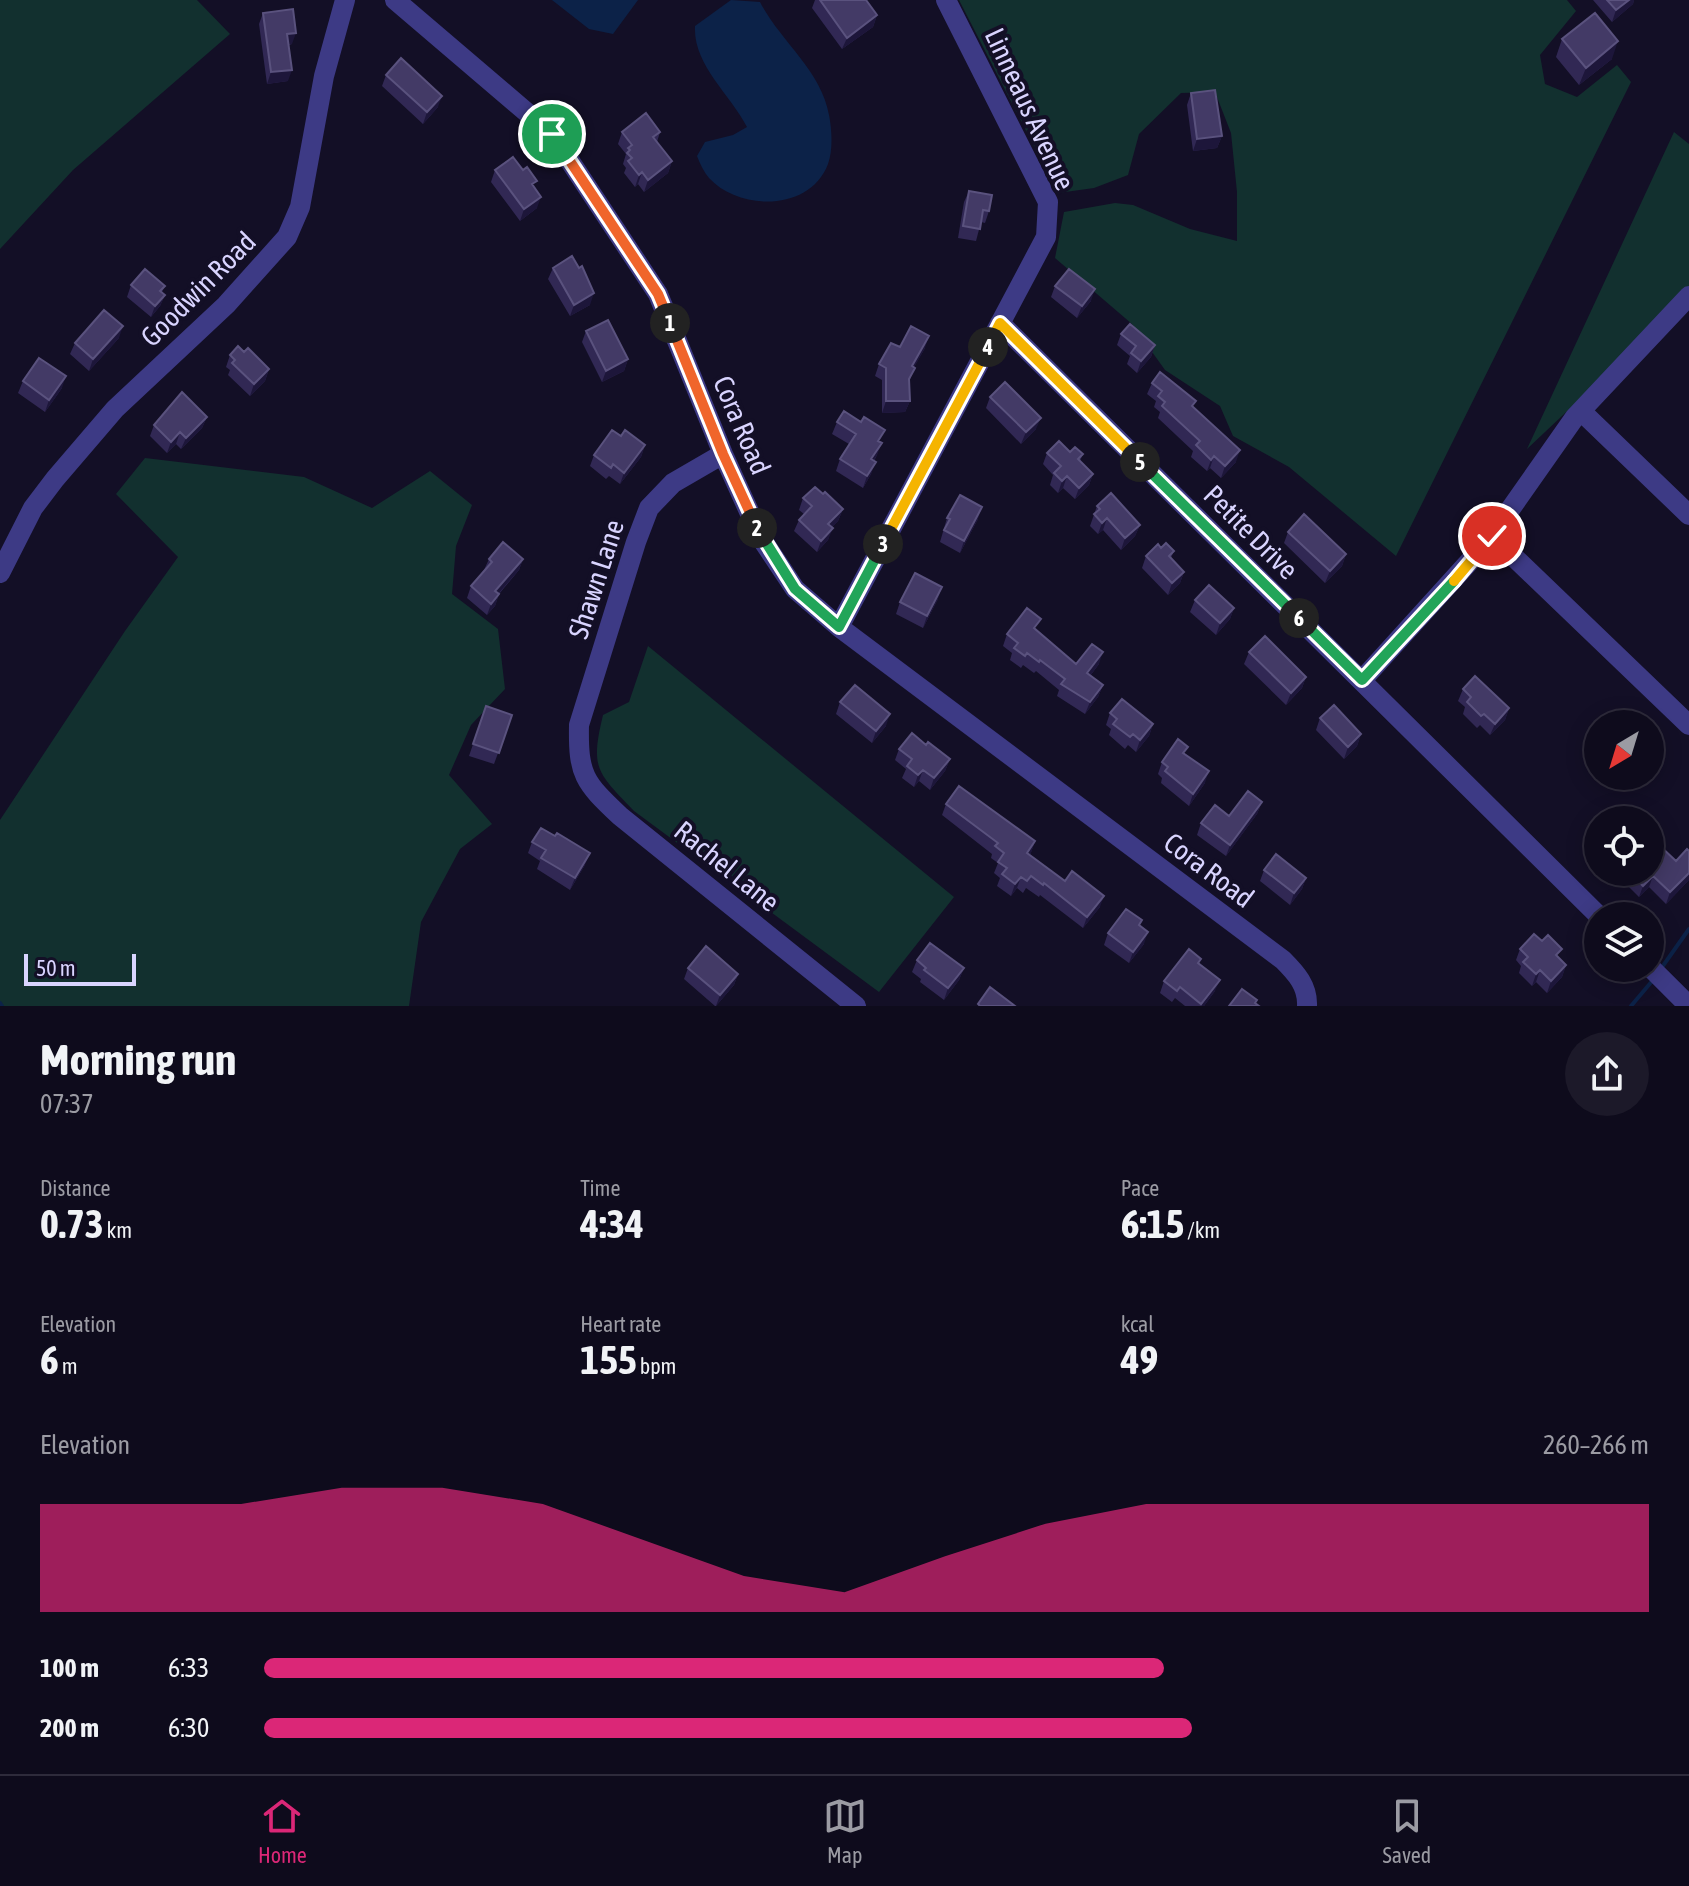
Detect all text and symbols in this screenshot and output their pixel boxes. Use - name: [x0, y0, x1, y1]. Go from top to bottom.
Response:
- street label: Linneaus Avenue: [979, 23, 1081, 195]
- pin: [518, 100, 586, 168]
- icon: arrive: [530, 112, 574, 156]
- street label: Goodwin Road: [134, 225, 262, 353]
- pin: 1: [650, 303, 690, 343]
- text: 1: [665, 310, 675, 336]
- pin: 4: [968, 327, 1008, 367]
- text: 4: [983, 334, 993, 360]
- street label: Cora Road: [707, 371, 777, 479]
- pin: 5: [1120, 442, 1160, 482]
- text: 5: [1135, 449, 1145, 475]
- street label: Petite Drive: [1197, 478, 1305, 586]
- pin: [1458, 502, 1526, 570]
- pin: 2: [737, 508, 777, 548]
- icon: check: [1470, 514, 1514, 558]
- text: 2: [752, 515, 762, 541]
- street label: Shawn Lane: [562, 516, 630, 642]
- pin: 3: [863, 524, 903, 564]
- text: 3: [878, 531, 888, 557]
- pin: 6: [1279, 598, 1319, 638]
- text: 6: [1294, 605, 1304, 631]
- north arrow: [1584, 710, 1664, 790]
- map controls: [1584, 710, 1664, 982]
- button: locate: [1584, 806, 1664, 886]
- street label: Rachel Lane: [668, 814, 786, 918]
- street label: Cora Road: [1158, 826, 1260, 914]
- button: layers: [1584, 902, 1664, 982]
- scale bar: [24, 950, 136, 986]
- text: 50 m: [36, 955, 76, 981]
- button: share: [1565, 1032, 1649, 1116]
- text: Morning run: [40, 1034, 236, 1084]
- text: 07:37: [40, 1089, 94, 1119]
- text: Distance: [40, 1175, 111, 1201]
- text: Time: [580, 1175, 620, 1201]
- text: Pace: [1121, 1175, 1159, 1201]
- text: 0.73: [40, 1201, 104, 1246]
- text: 4:34: [580, 1201, 644, 1246]
- text: 6:15: [1121, 1201, 1184, 1246]
- text: km: [104, 1217, 132, 1243]
- text: /km: [1184, 1217, 1220, 1243]
- text: Elevation: [40, 1311, 116, 1337]
- text: Heart rate: [580, 1311, 661, 1337]
- text: kcal: [1121, 1311, 1154, 1337]
- text: 6: [40, 1337, 59, 1382]
- text: 155: [580, 1337, 637, 1382]
- text: 49: [1121, 1337, 1158, 1382]
- text: m: [59, 1353, 78, 1379]
- text: bpm: [637, 1353, 676, 1379]
- text: Elevation: [40, 1430, 130, 1460]
- text: 260–266 m: [1543, 1430, 1649, 1460]
- text: 100 m: [40, 1653, 99, 1683]
- text: 6:33: [168, 1653, 209, 1683]
- text: 200 m: [40, 1713, 99, 1743]
- text: 6:30: [168, 1713, 209, 1743]
- tab: Home: [258, 1794, 307, 1868]
- tab: Map: [823, 1794, 867, 1868]
- tab: Saved: [1382, 1794, 1431, 1868]

